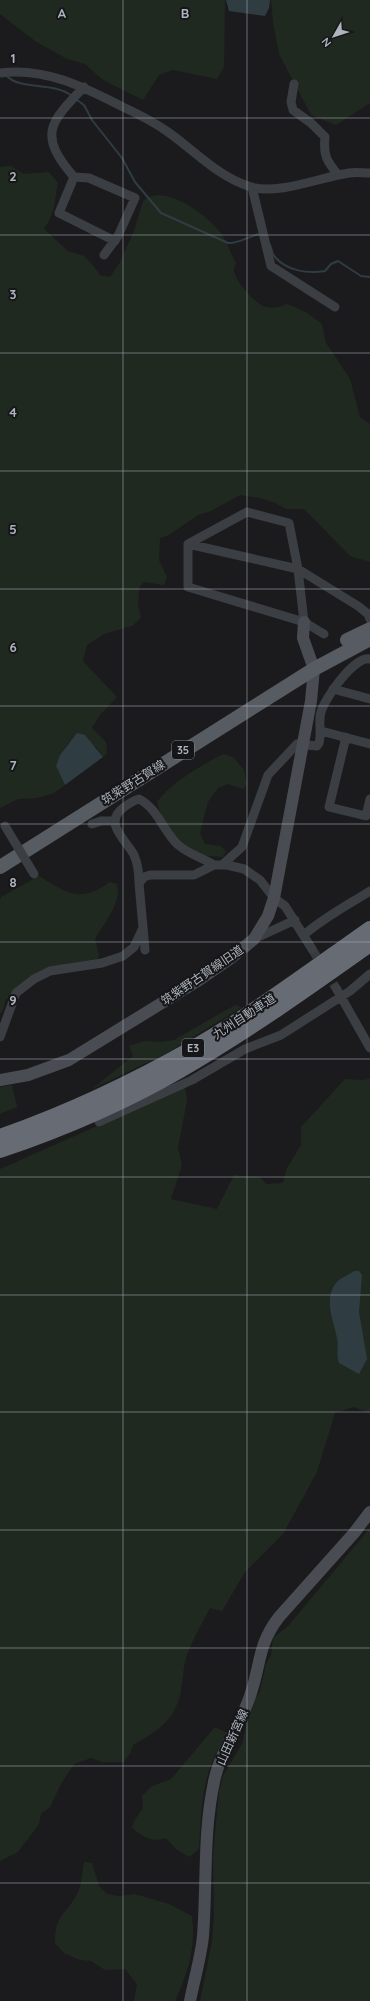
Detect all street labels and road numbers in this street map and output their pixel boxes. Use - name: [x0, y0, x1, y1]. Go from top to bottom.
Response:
- road number: 35: [172, 741, 194, 759]
- street label: 筑紫野古賀線: [98, 757, 168, 807]
- street label: 筑紫野古賀線旧道: [158, 942, 246, 1008]
- street label: 九州自動車道: [210, 990, 278, 1042]
- road number: E3: [182, 1039, 204, 1057]
- street label: 山田新宮線: [213, 1707, 251, 1767]

